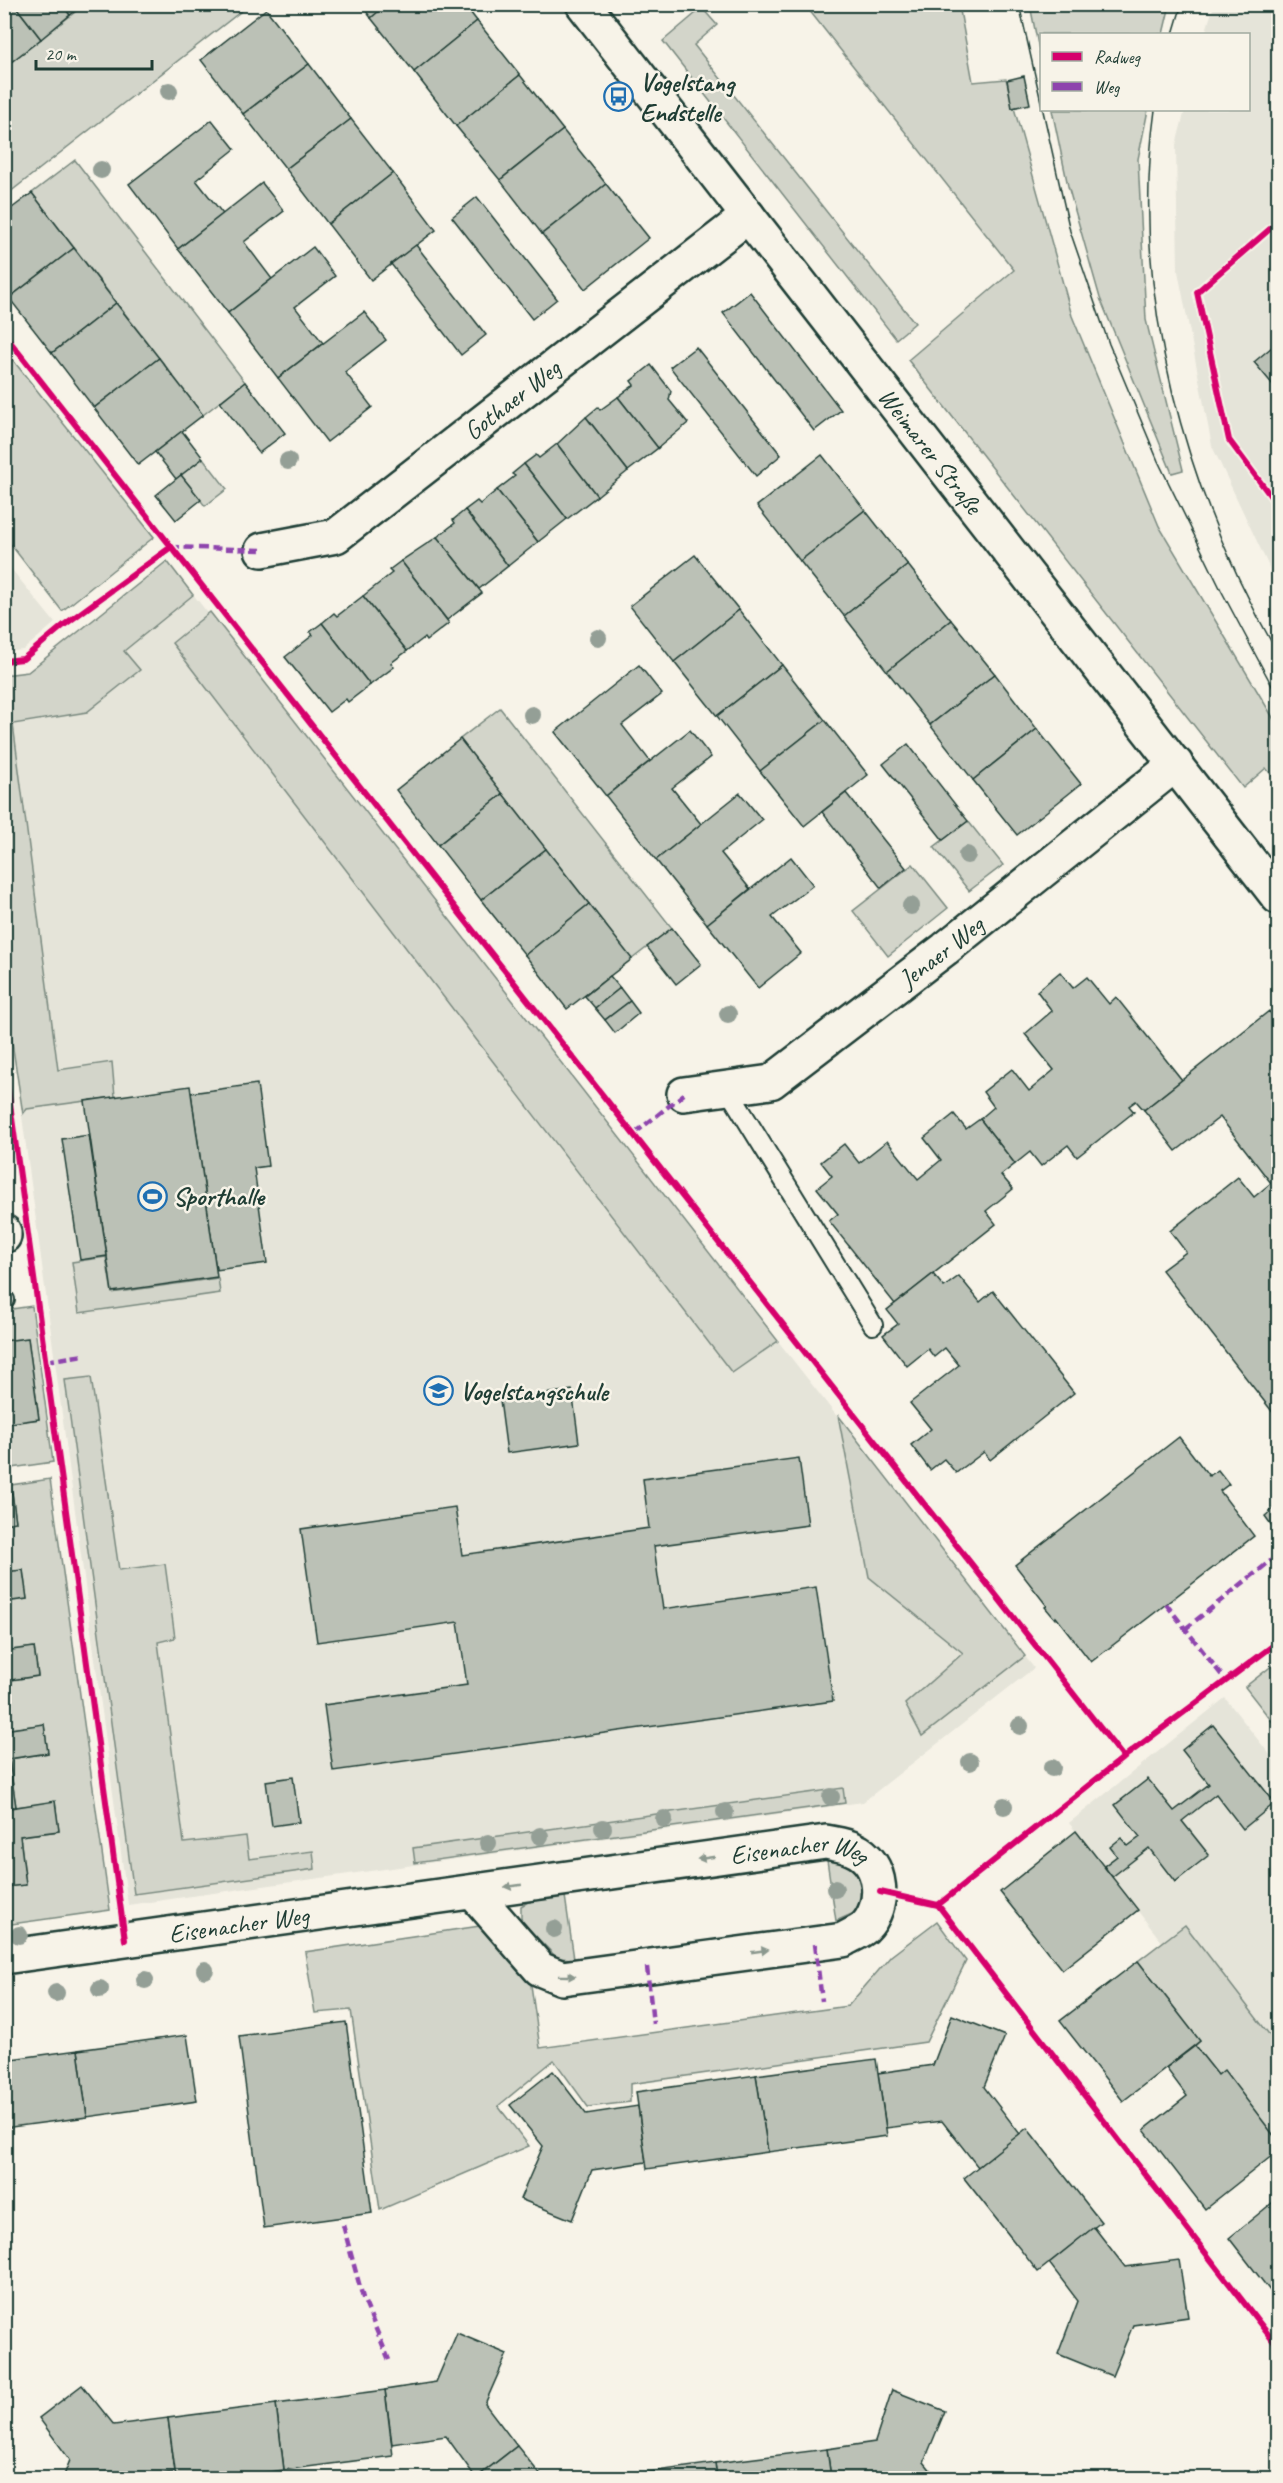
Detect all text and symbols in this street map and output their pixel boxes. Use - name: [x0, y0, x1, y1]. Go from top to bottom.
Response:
- scale bar: [36, 33, 152, 71]
- legend: [1040, 33, 1250, 111]
- text: 20 m: [45, 43, 78, 65]
- text: Radweg: [1094, 46, 1142, 68]
- place label: Vogelstang Endstelle: [640, 66, 737, 129]
- text: Weg: [1094, 76, 1121, 98]
- bus stop icon: Vogelstang Endstelle: [603, 81, 635, 113]
- street label: Gothaer Weg: [457, 350, 568, 447]
- street label: Weimarer Straße: [871, 381, 992, 523]
- street label: Jenaer Weg: [890, 907, 992, 996]
- sports icon: Sporthalle: [136, 1180, 168, 1212]
- place label: Sporthalle: [173, 1180, 266, 1213]
- school or university icon: Vogelstangschule: [423, 1375, 455, 1407]
- place label: Vogelstangschule: [460, 1375, 610, 1408]
- street label: Eisenacher Weg: [728, 1825, 879, 1872]
- one-way arrow: [696, 1854, 715, 1863]
- one-way arrow: [503, 1882, 522, 1891]
- street label: Eisenacher Weg: [167, 1898, 312, 1950]
- one-way arrow: [751, 1947, 770, 1956]
- one-way arrow: [558, 1971, 577, 1981]

